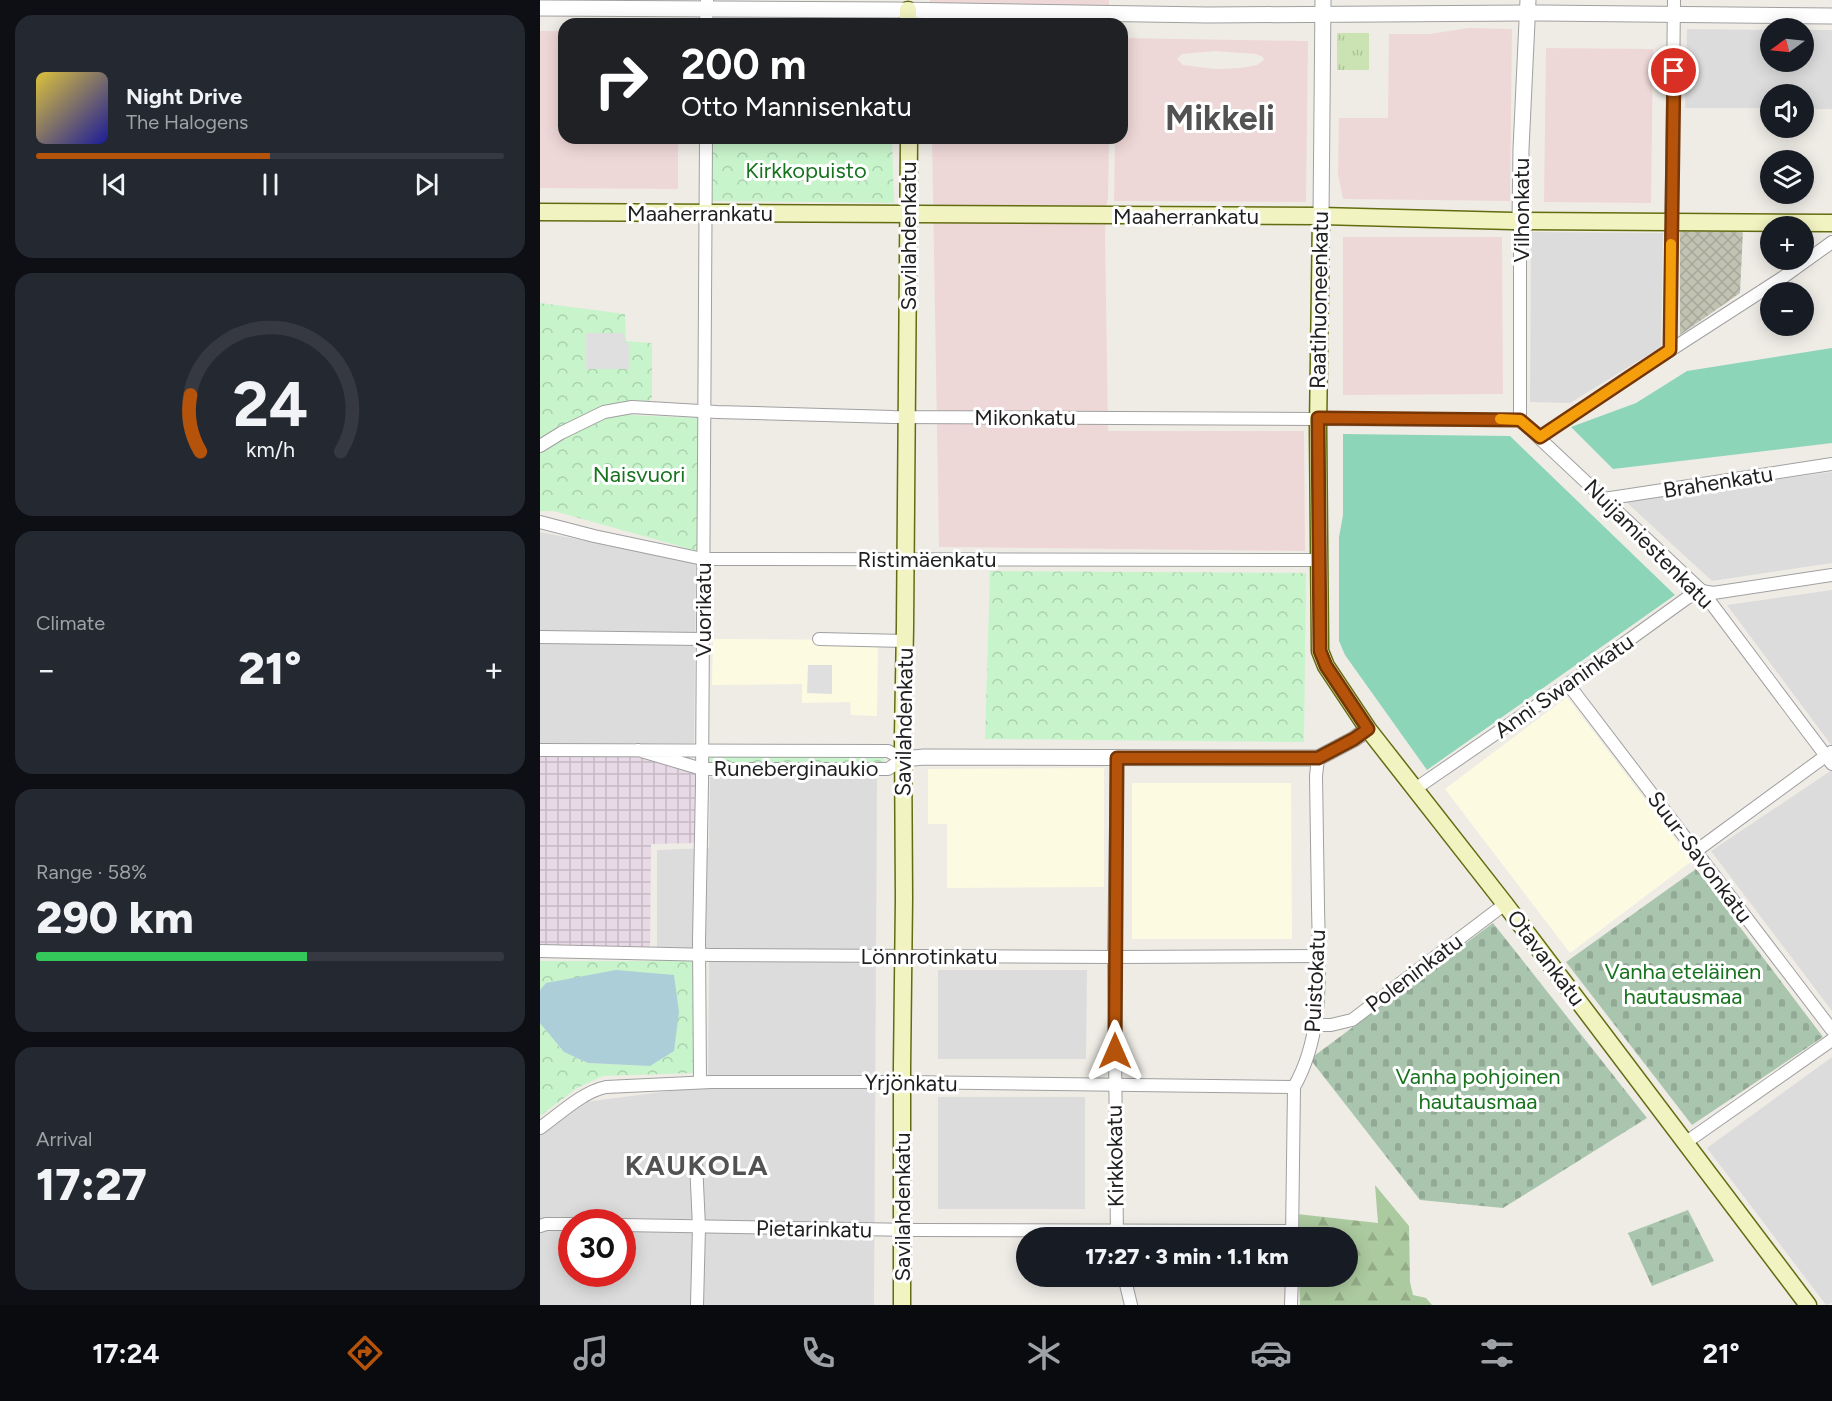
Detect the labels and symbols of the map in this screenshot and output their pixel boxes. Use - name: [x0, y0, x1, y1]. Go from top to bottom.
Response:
- north arrow: [1760, 18, 1814, 72]
- pin: [1648, 45, 1699, 96]
- district label: Mikkeli: [1165, 98, 1275, 139]
- park label: Kirkkopuisto: [745, 157, 867, 184]
- street label: Vilhonkatu: [1508, 158, 1535, 262]
- street label: Savilahdenkatu: [895, 162, 922, 310]
- street label: Maaherrankatu: [627, 200, 773, 227]
- street label: Maaherrankatu: [1113, 203, 1259, 230]
- street label: Raatihuoneenkatu: [1304, 211, 1334, 389]
- street label: Mikonkatu: [974, 404, 1076, 431]
- street label: Brahenkatu: [1661, 460, 1775, 504]
- park label: Naisvuori: [593, 461, 685, 488]
- street label: Nuijamiestenkatu: [1578, 473, 1720, 615]
- street label: Ristimäenkatu: [857, 546, 997, 573]
- street label: Vuorikatu: [690, 563, 717, 657]
- street label: Anni Swaninkatu: [1489, 628, 1639, 744]
- street label: Savilahdenkatu: [889, 647, 919, 797]
- street label: Runeberginaukio: [713, 755, 879, 782]
- street label: Suur-Savonkatu: [1642, 786, 1758, 928]
- street label: Otavankatu: [1501, 905, 1591, 1011]
- street label: Poleninkatu: [1360, 928, 1468, 1018]
- street label: Puistokatu: [1299, 929, 1331, 1033]
- street label: Lönnrotinkatu: [861, 943, 997, 970]
- park label: Vanha eteläinen hautausmaa: [1605, 958, 1761, 1010]
- position arrow: [1083, 1019, 1147, 1083]
- park label: Vanha pohjoinen hautausmaa: [1395, 1063, 1561, 1115]
- street label: Yrjönkatu: [864, 1069, 958, 1097]
- street label: Kirkkokatu: [1101, 1105, 1129, 1207]
- street label: Savilahdenkatu: [889, 1133, 916, 1281]
- district label: KAUKOLA: [625, 1148, 769, 1182]
- speed limit sign: 30: [558, 1209, 636, 1287]
- street label: Pietarinkatu: [756, 1214, 872, 1244]

